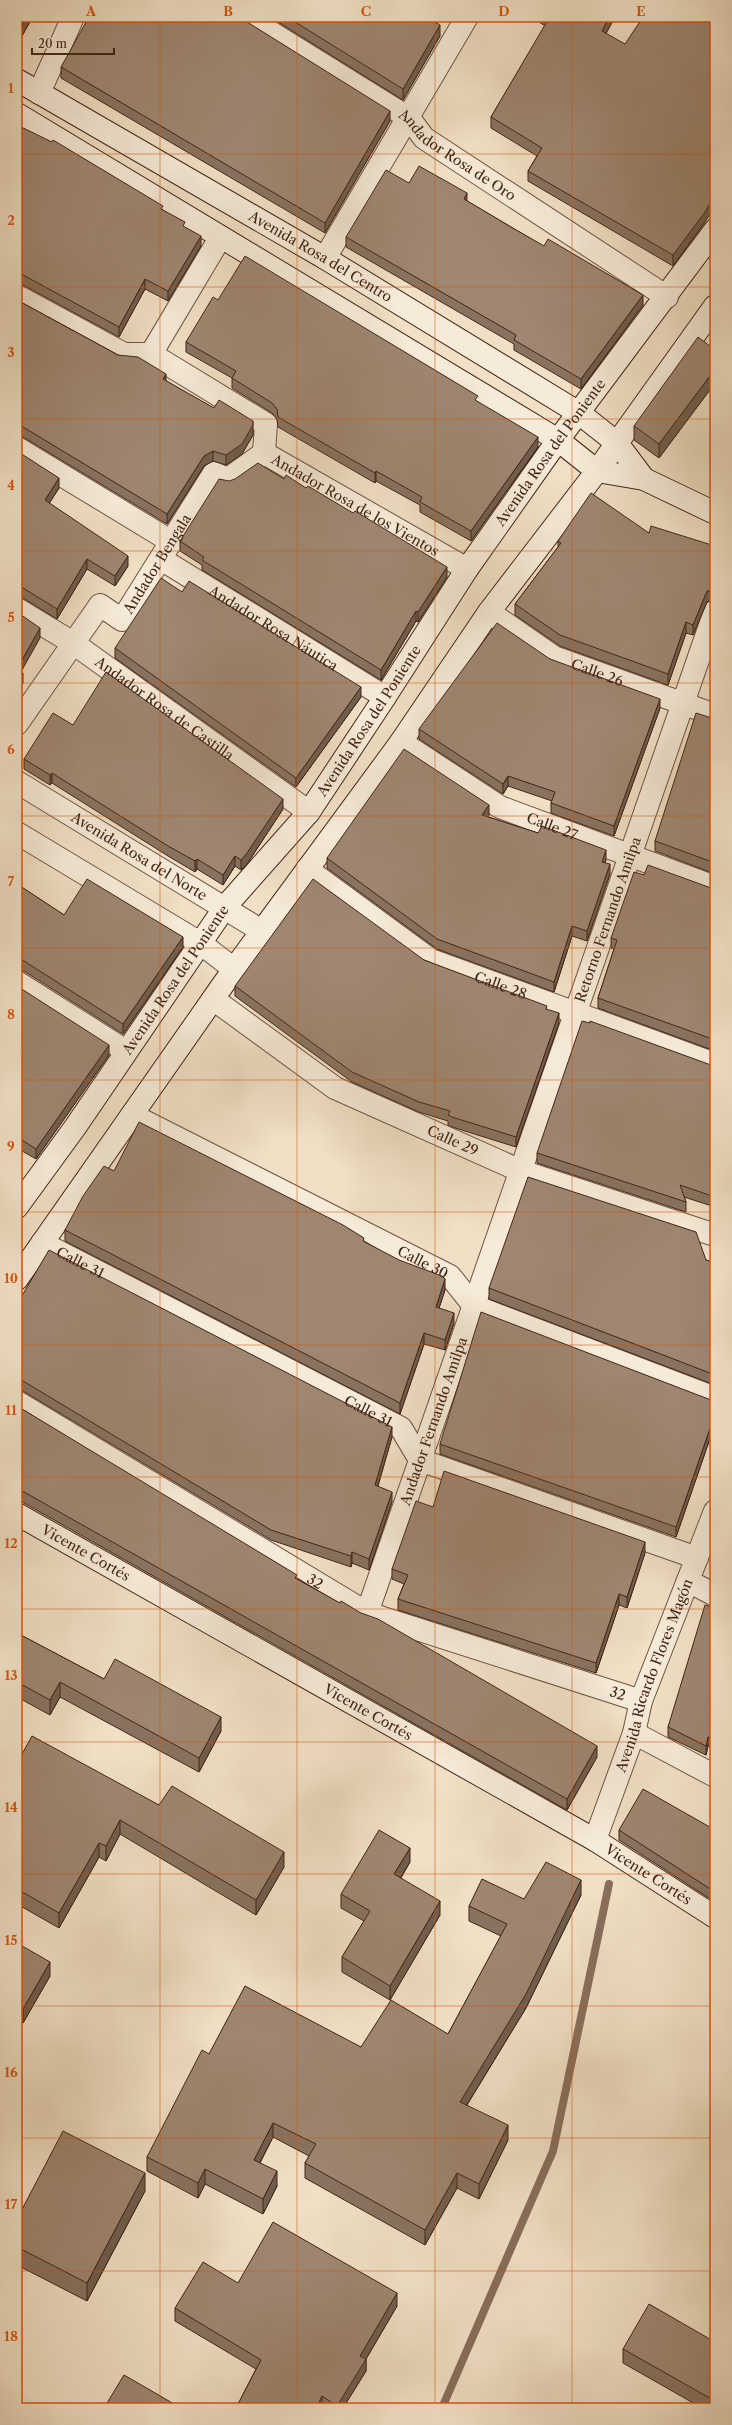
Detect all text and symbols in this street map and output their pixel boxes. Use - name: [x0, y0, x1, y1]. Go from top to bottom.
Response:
- text: A: [85, 3, 97, 19]
- text: B: [223, 3, 233, 19]
- text: C: [361, 3, 371, 19]
- text: D: [498, 3, 510, 19]
- text: E: [636, 3, 646, 19]
- scale bar: [32, 30, 114, 56]
- text: 20 m: [38, 36, 67, 51]
- text: 1: [8, 80, 14, 96]
- street label: Andador Rosa de Oro: [395, 104, 519, 205]
- street label: Avenida Rosa del Centro: [245, 206, 396, 306]
- text: 2: [7, 212, 15, 228]
- text: 3: [7, 344, 15, 360]
- street label: Avenida Rosa del Poniente: [491, 375, 610, 530]
- street label: Andador Rosa de los Vientos: [267, 450, 442, 560]
- text: 4: [7, 477, 15, 493]
- street label: Andador Bengala: [119, 510, 195, 618]
- street label: Andador Rosa Náutica: [205, 581, 342, 675]
- text: 5: [7, 609, 15, 625]
- street label: Avenida Rosa del Poniente: [312, 642, 425, 801]
- street label: Andador Rosa de Castilla: [91, 652, 238, 765]
- street label: Calle 26: [569, 655, 626, 690]
- text: 6: [7, 741, 15, 757]
- street label: Avenida Rosa del Norte: [67, 808, 210, 905]
- street label: Calle 27: [524, 809, 580, 844]
- street label: Retorno Fernando Amilpa: [571, 834, 645, 1005]
- text: 7: [8, 873, 15, 889]
- street label: Avenida Rosa del Poniente: [118, 901, 233, 1059]
- street label: Calle 28: [472, 968, 529, 1003]
- text: 8: [7, 1006, 15, 1022]
- street label: Calle 29: [424, 1121, 481, 1160]
- text: 9: [7, 1138, 15, 1154]
- street label: Calle 30: [394, 1242, 451, 1283]
- street label: Calle 31: [53, 1243, 107, 1283]
- text: 10: [4, 1270, 18, 1286]
- street label: Andador Fernando Amilpa: [396, 1334, 471, 1509]
- street label: Calle 31: [341, 1391, 395, 1431]
- text: 11: [5, 1402, 17, 1418]
- street label: Vicente Cortés: [37, 1520, 133, 1585]
- text: 12: [4, 1535, 18, 1551]
- street label: 32: [304, 1570, 326, 1593]
- street label: Avenida Ricardo Flores Magón: [611, 1576, 697, 1776]
- text: 13: [4, 1667, 18, 1683]
- street label: Vicente Cortés: [320, 1679, 416, 1744]
- street label: 32: [607, 1683, 628, 1705]
- text: 14: [4, 1799, 18, 1815]
- street label: Vicente Cortés: [601, 1839, 695, 1909]
- text: 15: [4, 1932, 18, 1948]
- text: 16: [4, 2064, 18, 2080]
- text: 17: [5, 2196, 18, 2212]
- text: 18: [4, 2328, 18, 2344]

